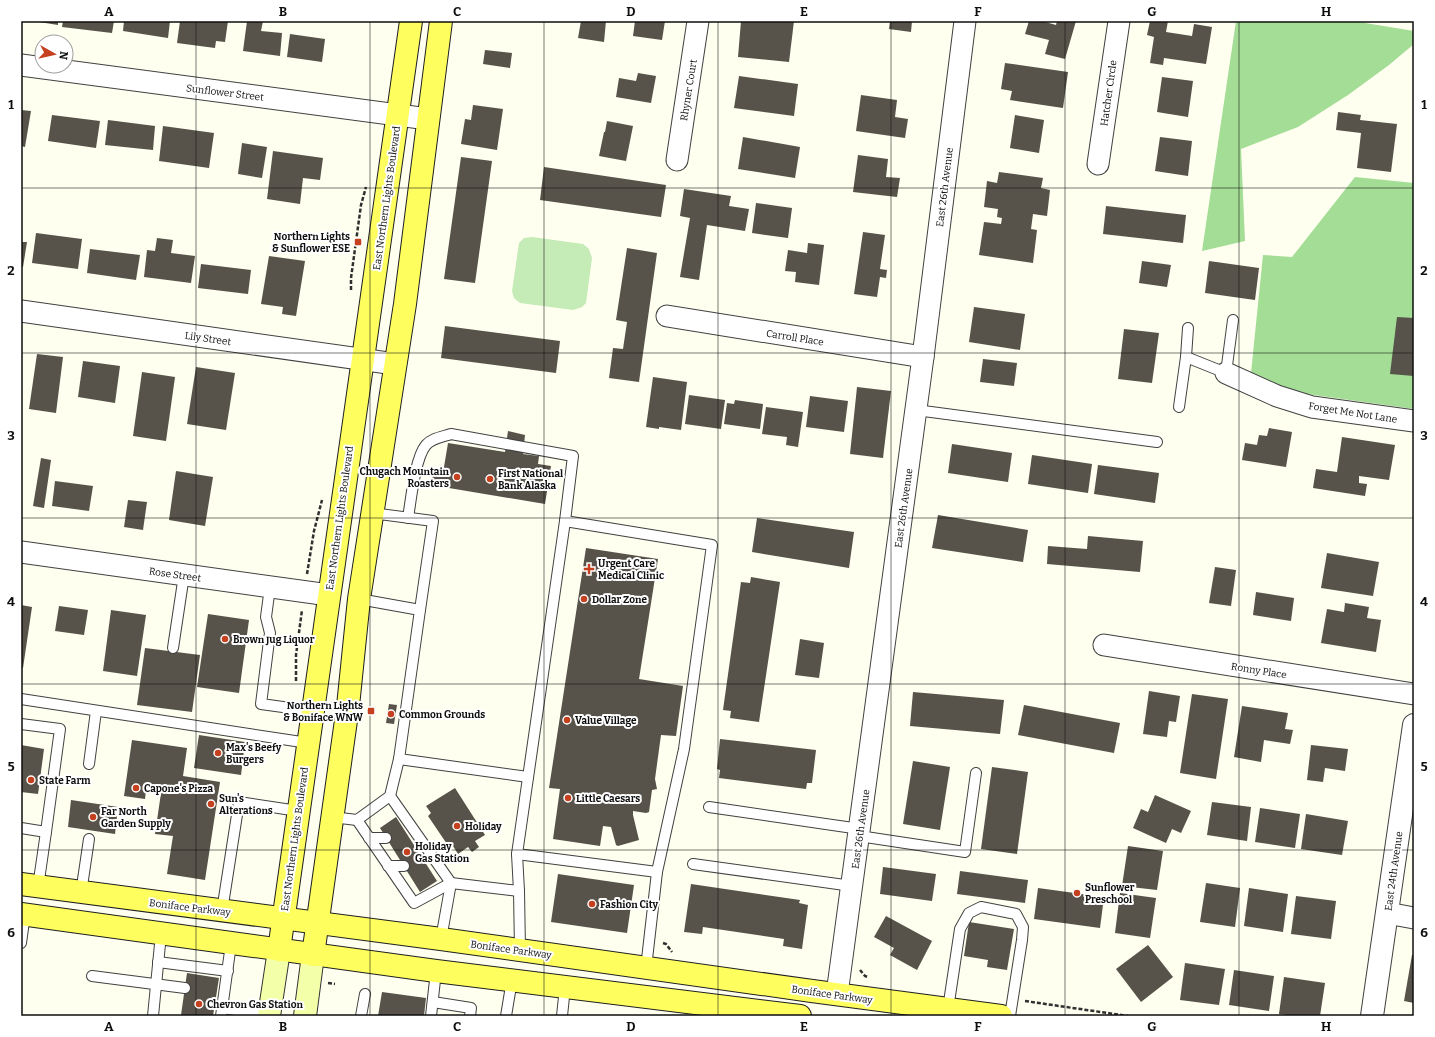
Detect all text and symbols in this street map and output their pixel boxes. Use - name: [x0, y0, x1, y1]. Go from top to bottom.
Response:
- text: A: [104, 4, 114, 19]
- text: B: [279, 4, 287, 19]
- text: C: [453, 4, 461, 19]
- text: D: [626, 4, 636, 19]
- text: E: [800, 4, 808, 19]
- text: F: [974, 4, 982, 19]
- text: G: [1147, 4, 1157, 19]
- text: H: [1321, 4, 1331, 19]
- north arrow: [34, 34, 74, 74]
- text: N: [56, 50, 70, 61]
- street label: Rhyner Court: [678, 58, 700, 122]
- street label: Hatcher Circle: [1098, 59, 1120, 127]
- street label: Sunflower Street: [185, 82, 265, 104]
- text: 1: [8, 97, 14, 112]
- text: 1: [1421, 97, 1427, 112]
- street label: East Northern Lights Boulevard: [371, 125, 403, 271]
- street label: East 26th Avenue: [934, 147, 956, 228]
- place label: Northern Lights & Sunflower ESE: [272, 231, 350, 255]
- marker: Northern Lights & Sunflower ESE: [353, 237, 363, 247]
- text: 2: [7, 263, 15, 278]
- text: 2: [1420, 263, 1428, 278]
- street label: Carroll Place: [765, 328, 825, 348]
- street label: Lily Street: [184, 330, 232, 348]
- street label: Forget Me Not Lane: [1308, 400, 1398, 426]
- text: 3: [7, 428, 15, 443]
- text: 3: [1420, 428, 1428, 443]
- street label: East Northern Lights Boulevard: [324, 445, 356, 591]
- place label: Chugach Mountain Roasters: [360, 466, 450, 490]
- place label: First National Bank Alaska: [498, 468, 563, 492]
- street label: East 26th Avenue: [892, 468, 916, 549]
- marker: Chugach Mountain Roasters: [452, 472, 462, 482]
- marker: First National Bank Alaska: [485, 474, 495, 484]
- place label: Urgent Care Medical Clinic: [598, 558, 664, 582]
- marker: Urgent Care Medical Clinic: [583, 563, 595, 575]
- street label: Rose Street: [148, 565, 202, 585]
- text: 4: [7, 594, 15, 609]
- marker: Dollar Zone: [579, 594, 589, 604]
- place label: Dollar Zone: [592, 594, 647, 606]
- text: 4: [1420, 594, 1428, 609]
- marker: Brown Jug Liquor: [220, 634, 230, 644]
- place label: Brown Jug Liquor: [233, 634, 315, 646]
- street label: Ronny Place: [1230, 661, 1288, 681]
- place label: Northern Lights & Boniface WNW: [283, 700, 364, 724]
- marker: Northern Lights & Boniface WNW: [366, 706, 376, 716]
- marker: Common Grounds: [386, 709, 396, 719]
- place label: Common Grounds: [399, 709, 485, 721]
- marker: Value Village: [562, 715, 572, 725]
- place label: Value Village: [575, 715, 637, 727]
- place label: Max's Beefy Burgers: [226, 742, 282, 766]
- marker: Max's Beefy Burgers: [213, 748, 223, 758]
- text: 5: [7, 759, 15, 774]
- text: 5: [1420, 759, 1428, 774]
- street label: East Northern Lights Boulevard: [279, 766, 311, 912]
- marker: State Farm: [26, 775, 36, 785]
- place label: State Farm: [39, 775, 91, 787]
- marker: Capone's Pizza: [131, 783, 141, 793]
- place label: Capone's Pizza: [144, 783, 214, 795]
- street label: East 26th Avenue: [849, 789, 873, 870]
- place label: Sun's Alterations: [219, 793, 273, 817]
- marker: Little Caesars: [563, 793, 573, 803]
- place label: Little Caesars: [576, 793, 640, 805]
- marker: Sun's Alterations: [206, 799, 216, 809]
- place label: Far North Garden Supply: [101, 806, 171, 830]
- marker: Far North Garden Supply: [88, 812, 98, 822]
- marker: Holiday: [452, 821, 462, 831]
- place label: Holiday: [465, 821, 502, 833]
- street label: East 24th Avenue: [1382, 831, 1406, 912]
- place label: Holiday Gas Station: [415, 841, 470, 865]
- marker: Holiday Gas Station: [402, 847, 412, 857]
- place label: Sunflower Preschool: [1085, 882, 1135, 906]
- marker: Sunflower Preschool: [1072, 888, 1082, 898]
- street label: Boniface Parkway: [148, 897, 232, 919]
- marker: Fashion City: [587, 899, 597, 909]
- place label: Fashion City: [600, 899, 659, 911]
- text: 6: [7, 925, 15, 940]
- text: 6: [1420, 925, 1428, 940]
- street label: Boniface Parkway: [469, 938, 553, 962]
- street label: Boniface Parkway: [790, 983, 874, 1007]
- marker: Chevron Gas Station: [194, 999, 204, 1009]
- place label: Chevron Gas Station: [207, 999, 303, 1011]
- text: A: [104, 1019, 114, 1034]
- text: B: [279, 1019, 287, 1034]
- text: C: [453, 1019, 461, 1034]
- text: D: [626, 1019, 636, 1034]
- text: E: [800, 1019, 808, 1034]
- text: F: [974, 1019, 982, 1034]
- text: G: [1147, 1019, 1157, 1034]
- text: H: [1321, 1019, 1331, 1034]

